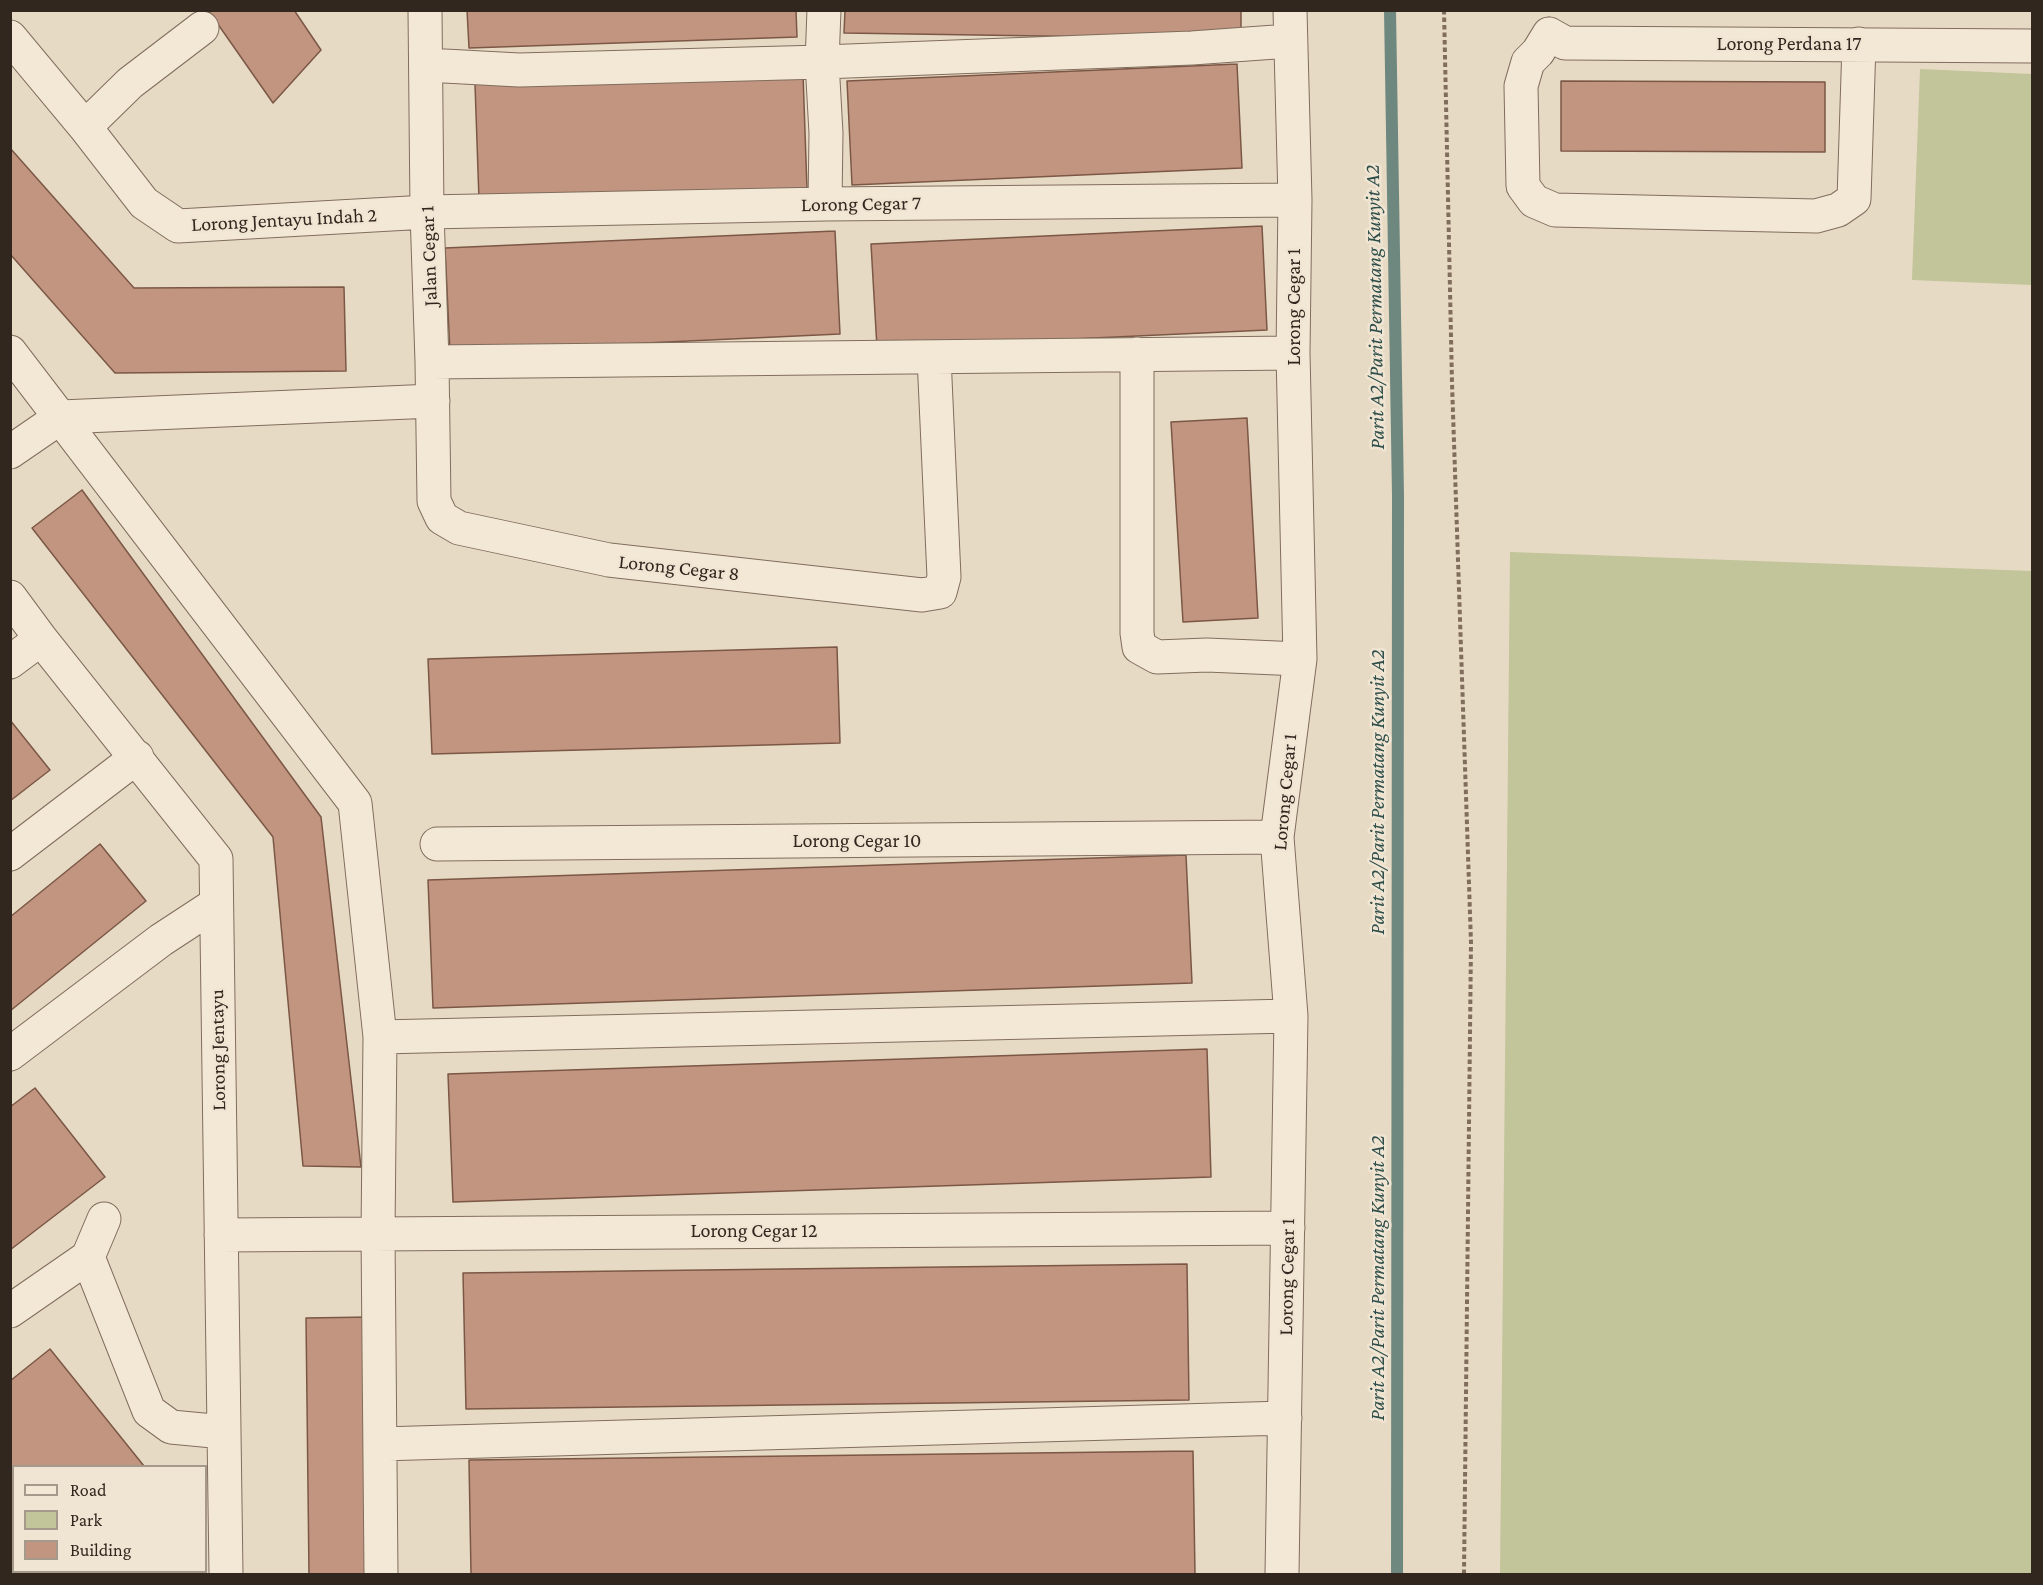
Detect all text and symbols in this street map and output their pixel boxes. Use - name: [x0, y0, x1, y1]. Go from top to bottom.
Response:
- street label: Lorong Perdana 17: [1716, 32, 1862, 56]
- water label: Parit A2/Parit Permatang Kunyit A2: [1360, 164, 1390, 450]
- street label: Lorong Cegar 7: [801, 191, 921, 217]
- street label: Lorong Jentayu Indah 2: [190, 203, 378, 237]
- street label: Jalan Cegar 1: [415, 205, 443, 307]
- street label: Lorong Cegar 1: [1282, 248, 1306, 366]
- street label: Lorong Cegar 8: [617, 550, 741, 586]
- water label: Parit A2/Parit Permatang Kunyit A2: [1365, 649, 1391, 935]
- street label: Lorong Cegar 1: [1268, 732, 1302, 852]
- street label: Lorong Cegar 10: [793, 829, 921, 853]
- street label: Lorong Jentayu: [205, 989, 231, 1111]
- water label: Parit A2/Parit Permatang Kunyit A2: [1365, 1135, 1391, 1421]
- street label: Lorong Cegar 1: [1274, 1218, 1300, 1336]
- street label: Lorong Cegar 12: [690, 1219, 818, 1243]
- legend: [12, 1465, 207, 1573]
- text: Road: [70, 1480, 107, 1500]
- text: Park: [70, 1510, 102, 1530]
- text: Building: [70, 1540, 131, 1560]

